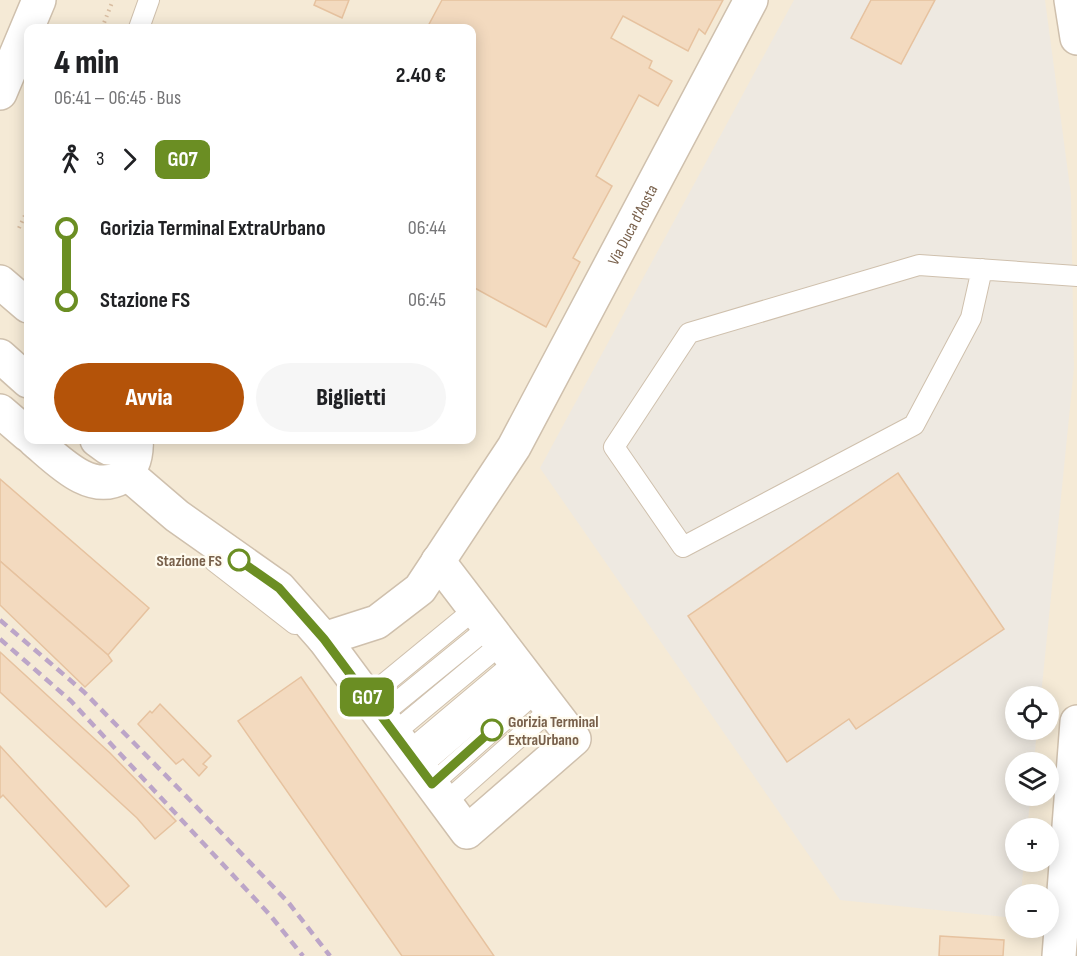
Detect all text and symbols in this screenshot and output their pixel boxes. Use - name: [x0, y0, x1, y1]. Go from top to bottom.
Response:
- text: 4 min: [54, 43, 119, 83]
- text: 2.40 €: [396, 62, 446, 89]
- text: 06:41 – 06:45 · Bus: [54, 86, 181, 110]
- icon: walk: [54, 143, 87, 176]
- icon: forward: [113, 143, 146, 176]
- text: 3: [96, 147, 104, 171]
- text: G07: [167, 147, 198, 172]
- street label: Via Duca d'Aosta: [604, 182, 662, 269]
- text: Gorizia Terminal ExtraUrbano: [100, 215, 326, 242]
- text: 06:44: [408, 216, 446, 240]
- text: Stazione FS: [100, 287, 190, 314]
- text: 06:45: [408, 288, 446, 312]
- button: Avvia: [54, 363, 244, 432]
- button: Biglietti: [256, 363, 446, 432]
- marker: Stazione FS: [228, 549, 250, 571]
- place label: Stazione FS: [156, 552, 222, 571]
- line badge: G07: [332, 678, 401, 716]
- text: G07: [352, 685, 382, 710]
- map controls: [1005, 686, 1059, 938]
- button: locate: [1005, 686, 1059, 740]
- place label: Gorizia Terminal ExtraUrbano: [508, 713, 599, 750]
- marker: Gorizia Terminal ExtraUrbano: [481, 719, 503, 741]
- button: layers: [1005, 752, 1059, 806]
- button: +: [1005, 818, 1059, 872]
- button: −: [1005, 884, 1059, 938]

